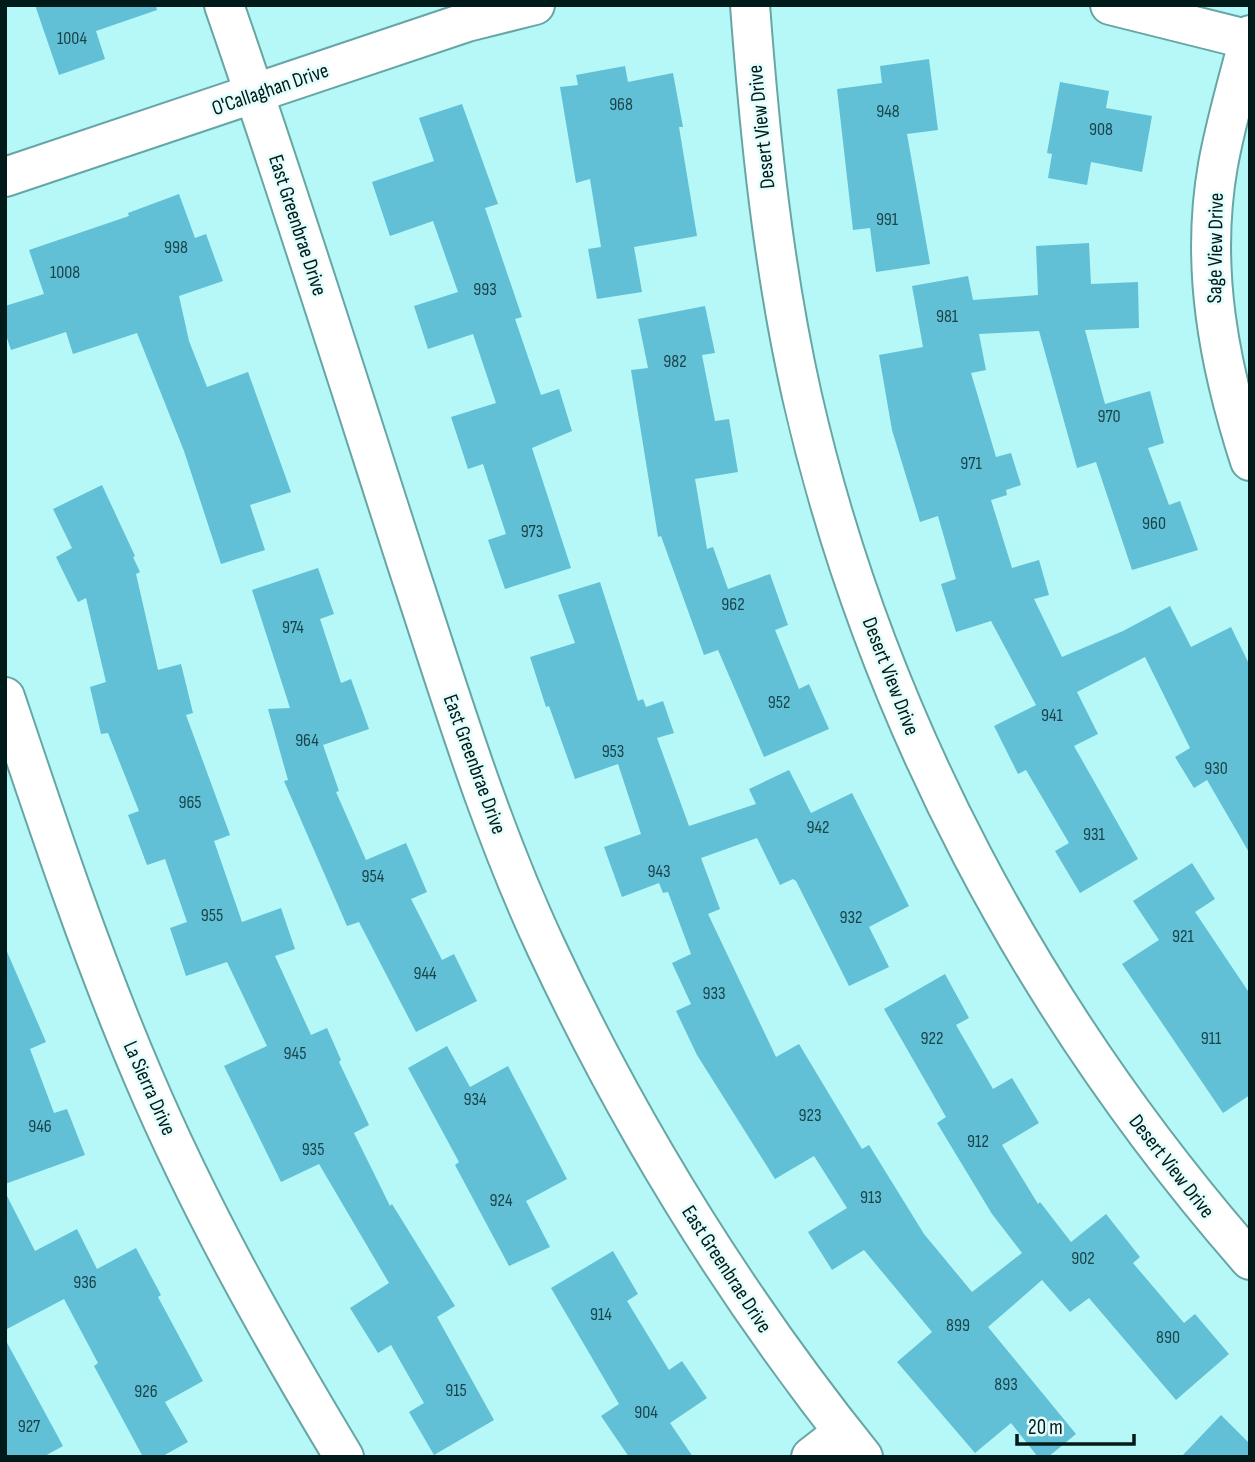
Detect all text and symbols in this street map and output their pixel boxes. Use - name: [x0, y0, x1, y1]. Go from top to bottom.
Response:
- house number: 1004: [57, 28, 87, 49]
- street label: O'Callaghan Drive: [208, 58, 332, 121]
- street label: Desert View Drive: [743, 64, 780, 190]
- house number: 968: [609, 94, 633, 115]
- house number: 948: [876, 101, 900, 122]
- house number: 908: [1089, 119, 1113, 140]
- street label: East Greenbrae Drive: [263, 152, 332, 299]
- street label: Sage View Drive: [1202, 192, 1229, 304]
- house number: 991: [876, 209, 899, 230]
- house number: 998: [164, 237, 188, 258]
- house number: 1008: [50, 262, 80, 283]
- house number: 993: [473, 279, 497, 300]
- house number: 981: [936, 306, 959, 327]
- house number: 982: [663, 351, 687, 372]
- house number: 970: [1097, 406, 1121, 427]
- house number: 971: [960, 453, 982, 474]
- house number: 960: [1142, 513, 1166, 534]
- house number: 973: [521, 521, 543, 542]
- house number: 962: [721, 594, 745, 615]
- street label: Desert View Drive: [857, 614, 924, 739]
- house number: 974: [282, 617, 304, 638]
- street label: East Greenbrae Drive: [438, 691, 511, 837]
- house number: 952: [768, 692, 790, 713]
- house number: 941: [1041, 705, 1064, 726]
- house number: 964: [295, 730, 319, 751]
- house number: 953: [602, 741, 624, 762]
- house number: 930: [1204, 758, 1228, 779]
- house number: 965: [178, 792, 202, 813]
- house number: 942: [806, 817, 830, 838]
- house number: 931: [1083, 824, 1106, 845]
- house number: 943: [647, 861, 671, 882]
- house number: 954: [362, 866, 385, 887]
- house number: 955: [201, 905, 223, 926]
- house number: 932: [840, 907, 862, 928]
- house number: 921: [1172, 926, 1195, 947]
- house number: 944: [413, 963, 437, 984]
- house number: 933: [702, 983, 726, 1004]
- house number: 922: [921, 1028, 943, 1049]
- house number: 911: [1201, 1028, 1222, 1049]
- street label: La Sierra Drive: [118, 1037, 181, 1139]
- house number: 945: [284, 1043, 306, 1064]
- house number: 934: [463, 1089, 487, 1110]
- house number: 923: [799, 1105, 822, 1126]
- street label: Desert View Drive: [1123, 1110, 1220, 1223]
- house number: 946: [28, 1116, 52, 1137]
- house number: 912: [967, 1131, 989, 1152]
- house number: 935: [302, 1139, 324, 1160]
- house number: 913: [860, 1187, 882, 1208]
- house number: 924: [490, 1190, 513, 1211]
- street label: East Greenbrae Drive: [676, 1201, 777, 1338]
- house number: 902: [1071, 1248, 1095, 1269]
- house number: 936: [73, 1272, 97, 1293]
- house number: 914: [590, 1304, 612, 1325]
- house number: 899: [946, 1315, 970, 1336]
- house number: 890: [1156, 1327, 1180, 1348]
- house number: 893: [994, 1374, 1018, 1395]
- house number: 915: [445, 1380, 467, 1401]
- house number: 926: [134, 1381, 158, 1402]
- house number: 904: [634, 1402, 658, 1423]
- scale bar: [1017, 1402, 1134, 1446]
- text: 20 m: [1028, 1415, 1063, 1440]
- house number: 927: [18, 1416, 41, 1437]

